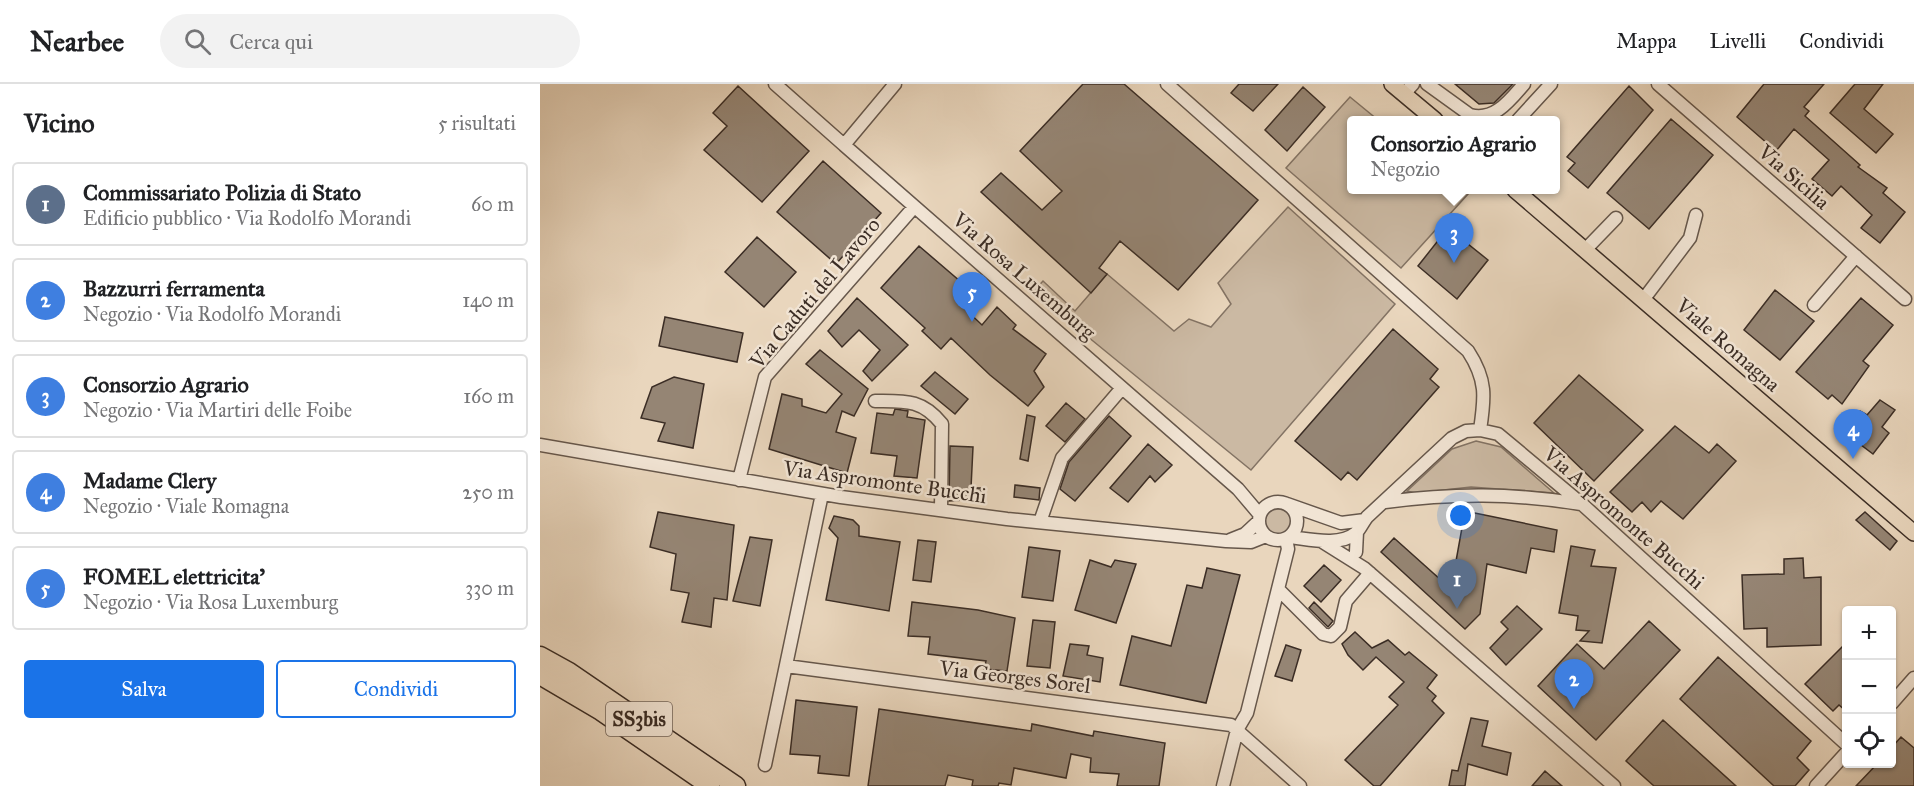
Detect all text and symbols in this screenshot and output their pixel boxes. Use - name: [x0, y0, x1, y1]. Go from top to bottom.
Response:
- search box: [160, 14, 580, 68]
- text: Nearbee: [30, 24, 124, 59]
- icon: search: [181, 25, 214, 58]
- text: Cerca qui: [229, 28, 313, 55]
- text: Mappa: [1616, 28, 1677, 54]
- text: Livelli: [1710, 28, 1766, 54]
- text: Condividi: [1799, 28, 1884, 54]
- text: Vicino: [24, 107, 95, 139]
- text: 5 risultati: [438, 111, 516, 135]
- popup: [1347, 116, 1560, 194]
- text: Consorzio Agrario: [1371, 130, 1536, 157]
- street label: Via Sicilia: [1752, 138, 1835, 215]
- text: Negozio: [1371, 157, 1440, 181]
- text: Commissariato Polizia di Stato: [83, 179, 361, 206]
- text: 1: [42, 192, 49, 216]
- text: 60 m: [471, 192, 514, 216]
- text: Edificio pubblico · Via Rodolfo Morandi: [83, 206, 411, 230]
- street label: Via Rosa Luxemburg: [946, 206, 1101, 345]
- street label: Via Caduti del Lavoro: [744, 212, 886, 375]
- pin: 3: [1434, 214, 1474, 263]
- pin: 5: [952, 272, 992, 322]
- text: Bazzurri ferramenta: [83, 275, 265, 302]
- text: 2: [41, 288, 50, 312]
- text: 140 m: [462, 288, 514, 312]
- street label: Viale Romagna: [1670, 292, 1786, 398]
- text: Negozio · Via Rodolfo Morandi: [83, 302, 341, 326]
- text: Consorzio Agrario: [83, 371, 249, 398]
- text: 3: [42, 384, 50, 408]
- text: 160 m: [463, 384, 514, 408]
- text: Negozio · Via Martiri delle Foibe: [83, 398, 352, 422]
- pin: 4: [1834, 410, 1872, 459]
- street label: Via Aspromonte Bucchi: [1537, 440, 1710, 595]
- street label: Via Aspromonte Bucchi: [781, 455, 988, 509]
- text: Madame Clery: [83, 467, 216, 494]
- text: 4: [40, 480, 51, 504]
- text: 250 m: [462, 480, 514, 504]
- text: Negozio · Viale Romagna: [83, 494, 289, 518]
- your location: [1446, 501, 1475, 530]
- pin: 1: [1438, 560, 1476, 609]
- text: FOMEL elettricita': [83, 563, 265, 590]
- text: 5: [41, 576, 50, 600]
- text: 330 m: [465, 576, 514, 600]
- text: Negozio · Via Rosa Luxemburg: [83, 590, 338, 614]
- map controls: [1842, 606, 1896, 768]
- button: +: [1842, 606, 1896, 660]
- street label: Via Georges Sorel: [937, 655, 1092, 699]
- button: Salva: [24, 660, 264, 718]
- button: Condividi: [276, 660, 516, 718]
- pin: 2: [1554, 660, 1594, 709]
- button: −: [1842, 660, 1896, 714]
- road number: SS3bis: [606, 702, 672, 736]
- button: locate: [1842, 714, 1896, 768]

